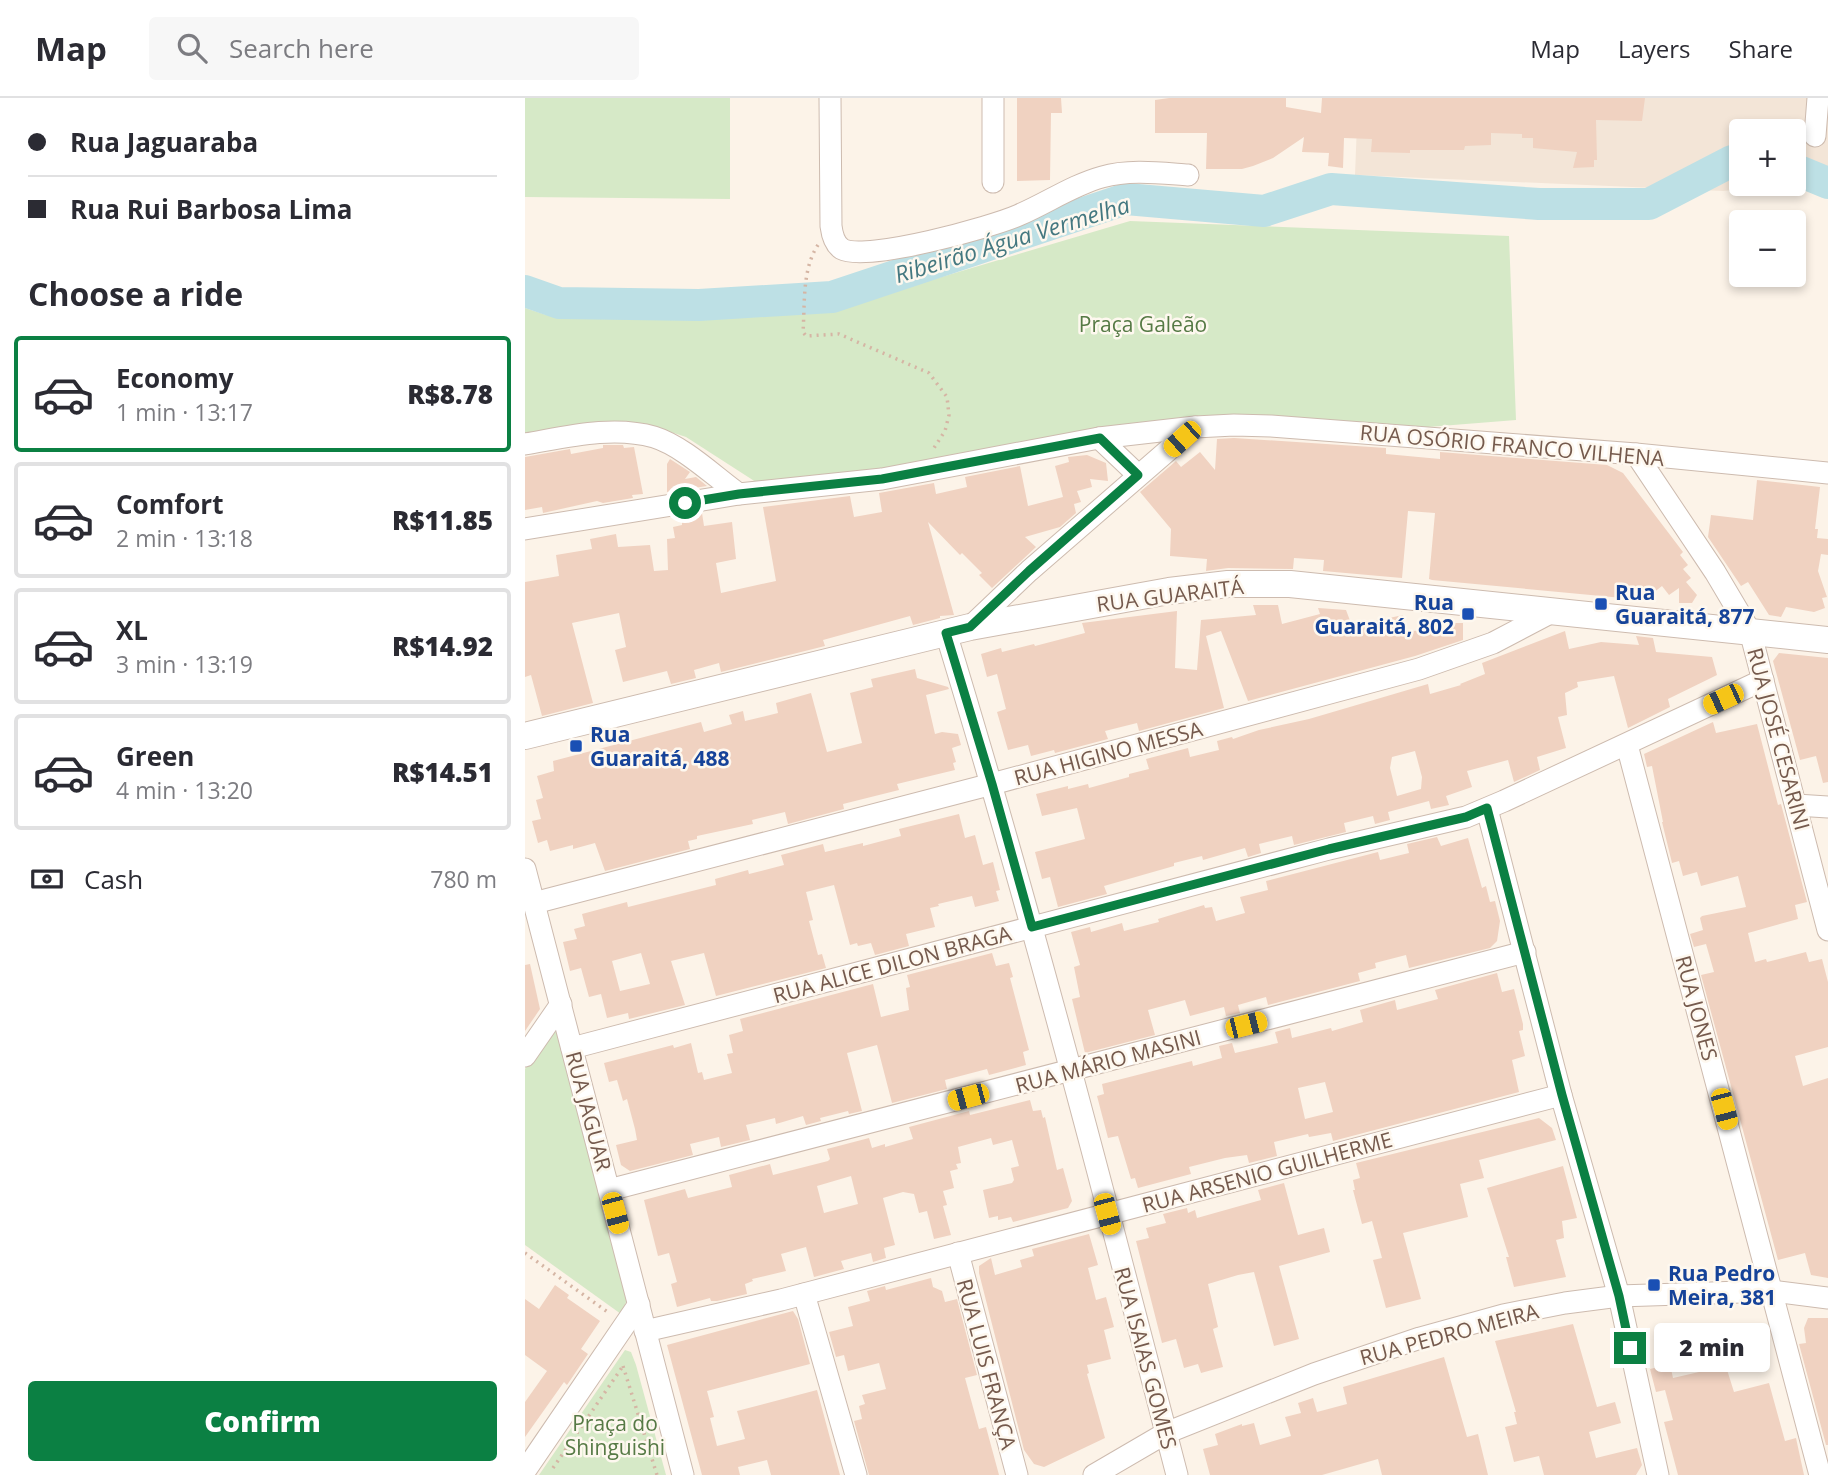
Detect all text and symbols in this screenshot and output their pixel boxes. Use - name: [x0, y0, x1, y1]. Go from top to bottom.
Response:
- search box: [149, 17, 639, 80]
- text: Map: [35, 26, 107, 71]
- icon: search: [173, 29, 211, 67]
- text: Search here: [229, 30, 374, 66]
- text: Map: [1530, 32, 1580, 65]
- text: Layers: [1618, 32, 1691, 65]
- text: Share: [1729, 32, 1793, 65]
- map controls: [1729, 119, 1806, 287]
- button: +: [1729, 119, 1806, 196]
- text: Rua Jaguaraba: [70, 124, 258, 160]
- water label: Ribeirão Água Vermelha: [890, 188, 1134, 290]
- text: Rua Rui Barbosa Lima: [70, 191, 352, 227]
- button: −: [1729, 210, 1806, 287]
- text: Choose a ride: [28, 272, 243, 315]
- park label: Praça Galeão: [1079, 310, 1207, 338]
- text: Economy: [116, 360, 234, 396]
- icon: car: [32, 363, 95, 426]
- text: R$8.78: [407, 376, 493, 412]
- text: 1 min · 13:17: [116, 396, 253, 428]
- car: [1160, 417, 1205, 461]
- street label: RUA OSÓRIO FRANCO VILHENA: [1359, 418, 1666, 472]
- text: Comfort: [116, 486, 223, 522]
- route start: [669, 487, 701, 519]
- icon: car: [32, 489, 95, 552]
- text: R$11.85: [392, 502, 493, 538]
- text: 2 min · 13:18: [116, 522, 253, 554]
- street label: RUA GUARAITÁ: [1095, 572, 1246, 618]
- place label: Rua Guaraitá, 877: [1615, 578, 1755, 630]
- place label: Rua Guaraitá, 802: [1314, 588, 1454, 640]
- marker: Rua Guaraitá, 877: [1593, 596, 1609, 612]
- marker: Rua Guaraitá, 802: [1460, 606, 1476, 622]
- text: XL: [116, 612, 148, 648]
- icon: car: [32, 615, 95, 678]
- text: R$14.92: [392, 628, 493, 664]
- street label: RUA JOSÉ CESARINI: [1741, 645, 1817, 833]
- text: 3 min · 13:19: [116, 648, 253, 680]
- car: [1700, 681, 1747, 717]
- street label: RUA HIGINO MESSA: [1011, 714, 1206, 792]
- place label: Rua Guaraitá, 488: [590, 720, 730, 772]
- text: Green: [116, 738, 194, 774]
- marker: Rua Guaraitá, 488: [568, 738, 584, 754]
- icon: car: [32, 741, 95, 804]
- text: R$14.51: [392, 754, 493, 790]
- text: 4 min · 13:20: [116, 774, 253, 806]
- icon: cash: [28, 860, 66, 898]
- text: Cash: [84, 861, 143, 897]
- text: 780 m: [430, 863, 497, 895]
- street label: RUA ALICE DILON BRAGA: [770, 919, 1015, 1009]
- street label: RUA JONES: [1670, 952, 1724, 1064]
- car: [1224, 1010, 1269, 1040]
- street label: RUA MÁRIO MASINI: [1012, 1023, 1204, 1099]
- street label: RUA JAGUAR: [560, 1048, 618, 1174]
- car: [945, 1081, 992, 1113]
- car: [1709, 1086, 1740, 1132]
- street label: RUA ARSENIO GUILHERME: [1139, 1125, 1395, 1219]
- car: [600, 1190, 631, 1236]
- car: [1092, 1191, 1123, 1237]
- place label: Rua Pedro Meira, 381: [1668, 1259, 1776, 1311]
- street label: RUA ISAIAS GOMES: [1108, 1264, 1184, 1452]
- street label: RUA LUIS FRANÇA: [951, 1276, 1023, 1453]
- marker: Rua Pedro Meira, 381: [1646, 1277, 1662, 1293]
- street label: RUA PEDRO MEIRA: [1357, 1296, 1542, 1371]
- callout: 2 min: [1655, 1324, 1770, 1372]
- text: 2 min: [1679, 1331, 1745, 1363]
- route end: [1614, 1332, 1646, 1364]
- button: Confirm: [28, 1381, 497, 1461]
- park label: Praça do Shinguishi: [565, 1409, 665, 1461]

